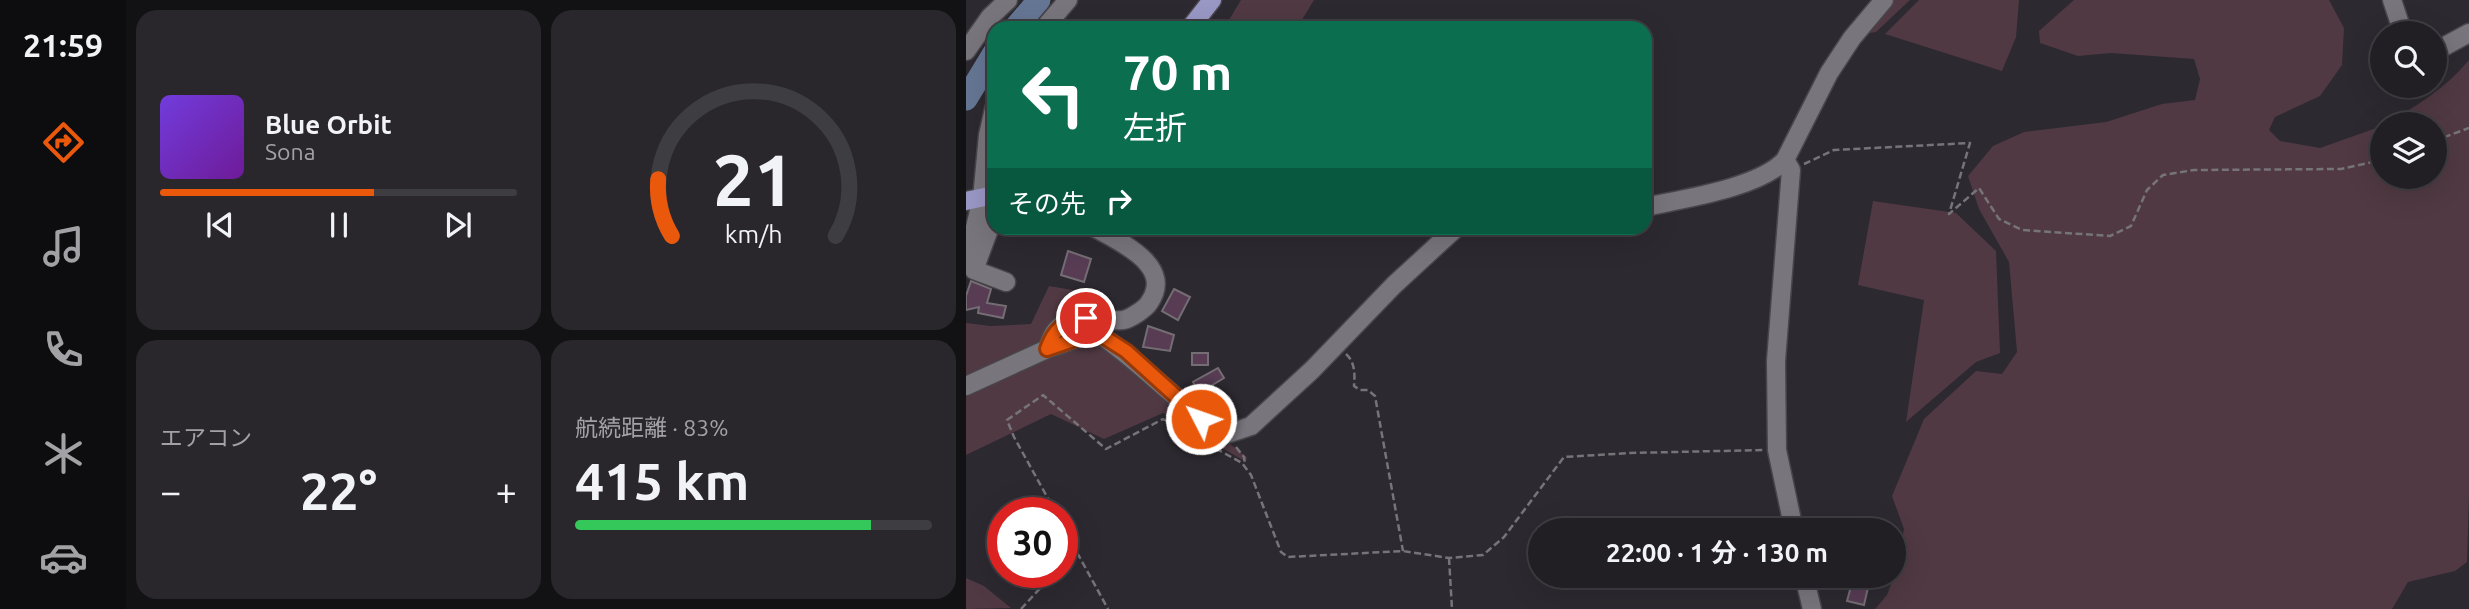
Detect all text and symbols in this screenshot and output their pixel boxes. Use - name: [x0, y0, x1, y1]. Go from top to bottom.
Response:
- map controls: [2370, 21, 2447, 189]
- button: search: [2370, 21, 2447, 98]
- text: 21:59: [23, 27, 103, 63]
- text: 70 m: [1123, 44, 1232, 99]
- icon: left: [1008, 49, 1099, 140]
- text: 左折: [1123, 109, 1187, 145]
- text: Blue Orbit: [265, 110, 392, 139]
- button: layers: [2370, 112, 2447, 189]
- icon: directions: [39, 118, 88, 167]
- text: 21: [712, 138, 795, 220]
- text: Sona: [265, 139, 315, 164]
- icon: right: [1100, 182, 1138, 220]
- text: その先: [1008, 189, 1086, 218]
- icon: previous: [201, 206, 239, 244]
- icon: pause: [320, 206, 358, 244]
- icon: next: [439, 206, 477, 244]
- text: km/h: [725, 220, 782, 248]
- icon: music: [39, 222, 88, 271]
- pin: [1056, 288, 1116, 348]
- icon: arrive: [1067, 299, 1105, 337]
- icon: phone: [39, 325, 88, 374]
- position arrow: [1164, 382, 1238, 456]
- text: 航続距離 · 83%: [575, 415, 728, 440]
- text: エアコン: [160, 425, 252, 450]
- icon: climate: [39, 429, 88, 478]
- text: 415 km: [575, 452, 749, 510]
- text: 22°: [300, 462, 377, 520]
- text: −: [160, 470, 181, 512]
- text: +: [496, 470, 517, 512]
- speed limit sign: 30: [987, 497, 1078, 588]
- icon: car: [39, 533, 88, 582]
- text: 22:00 · 1 分 · 130 m: [1606, 538, 1828, 567]

